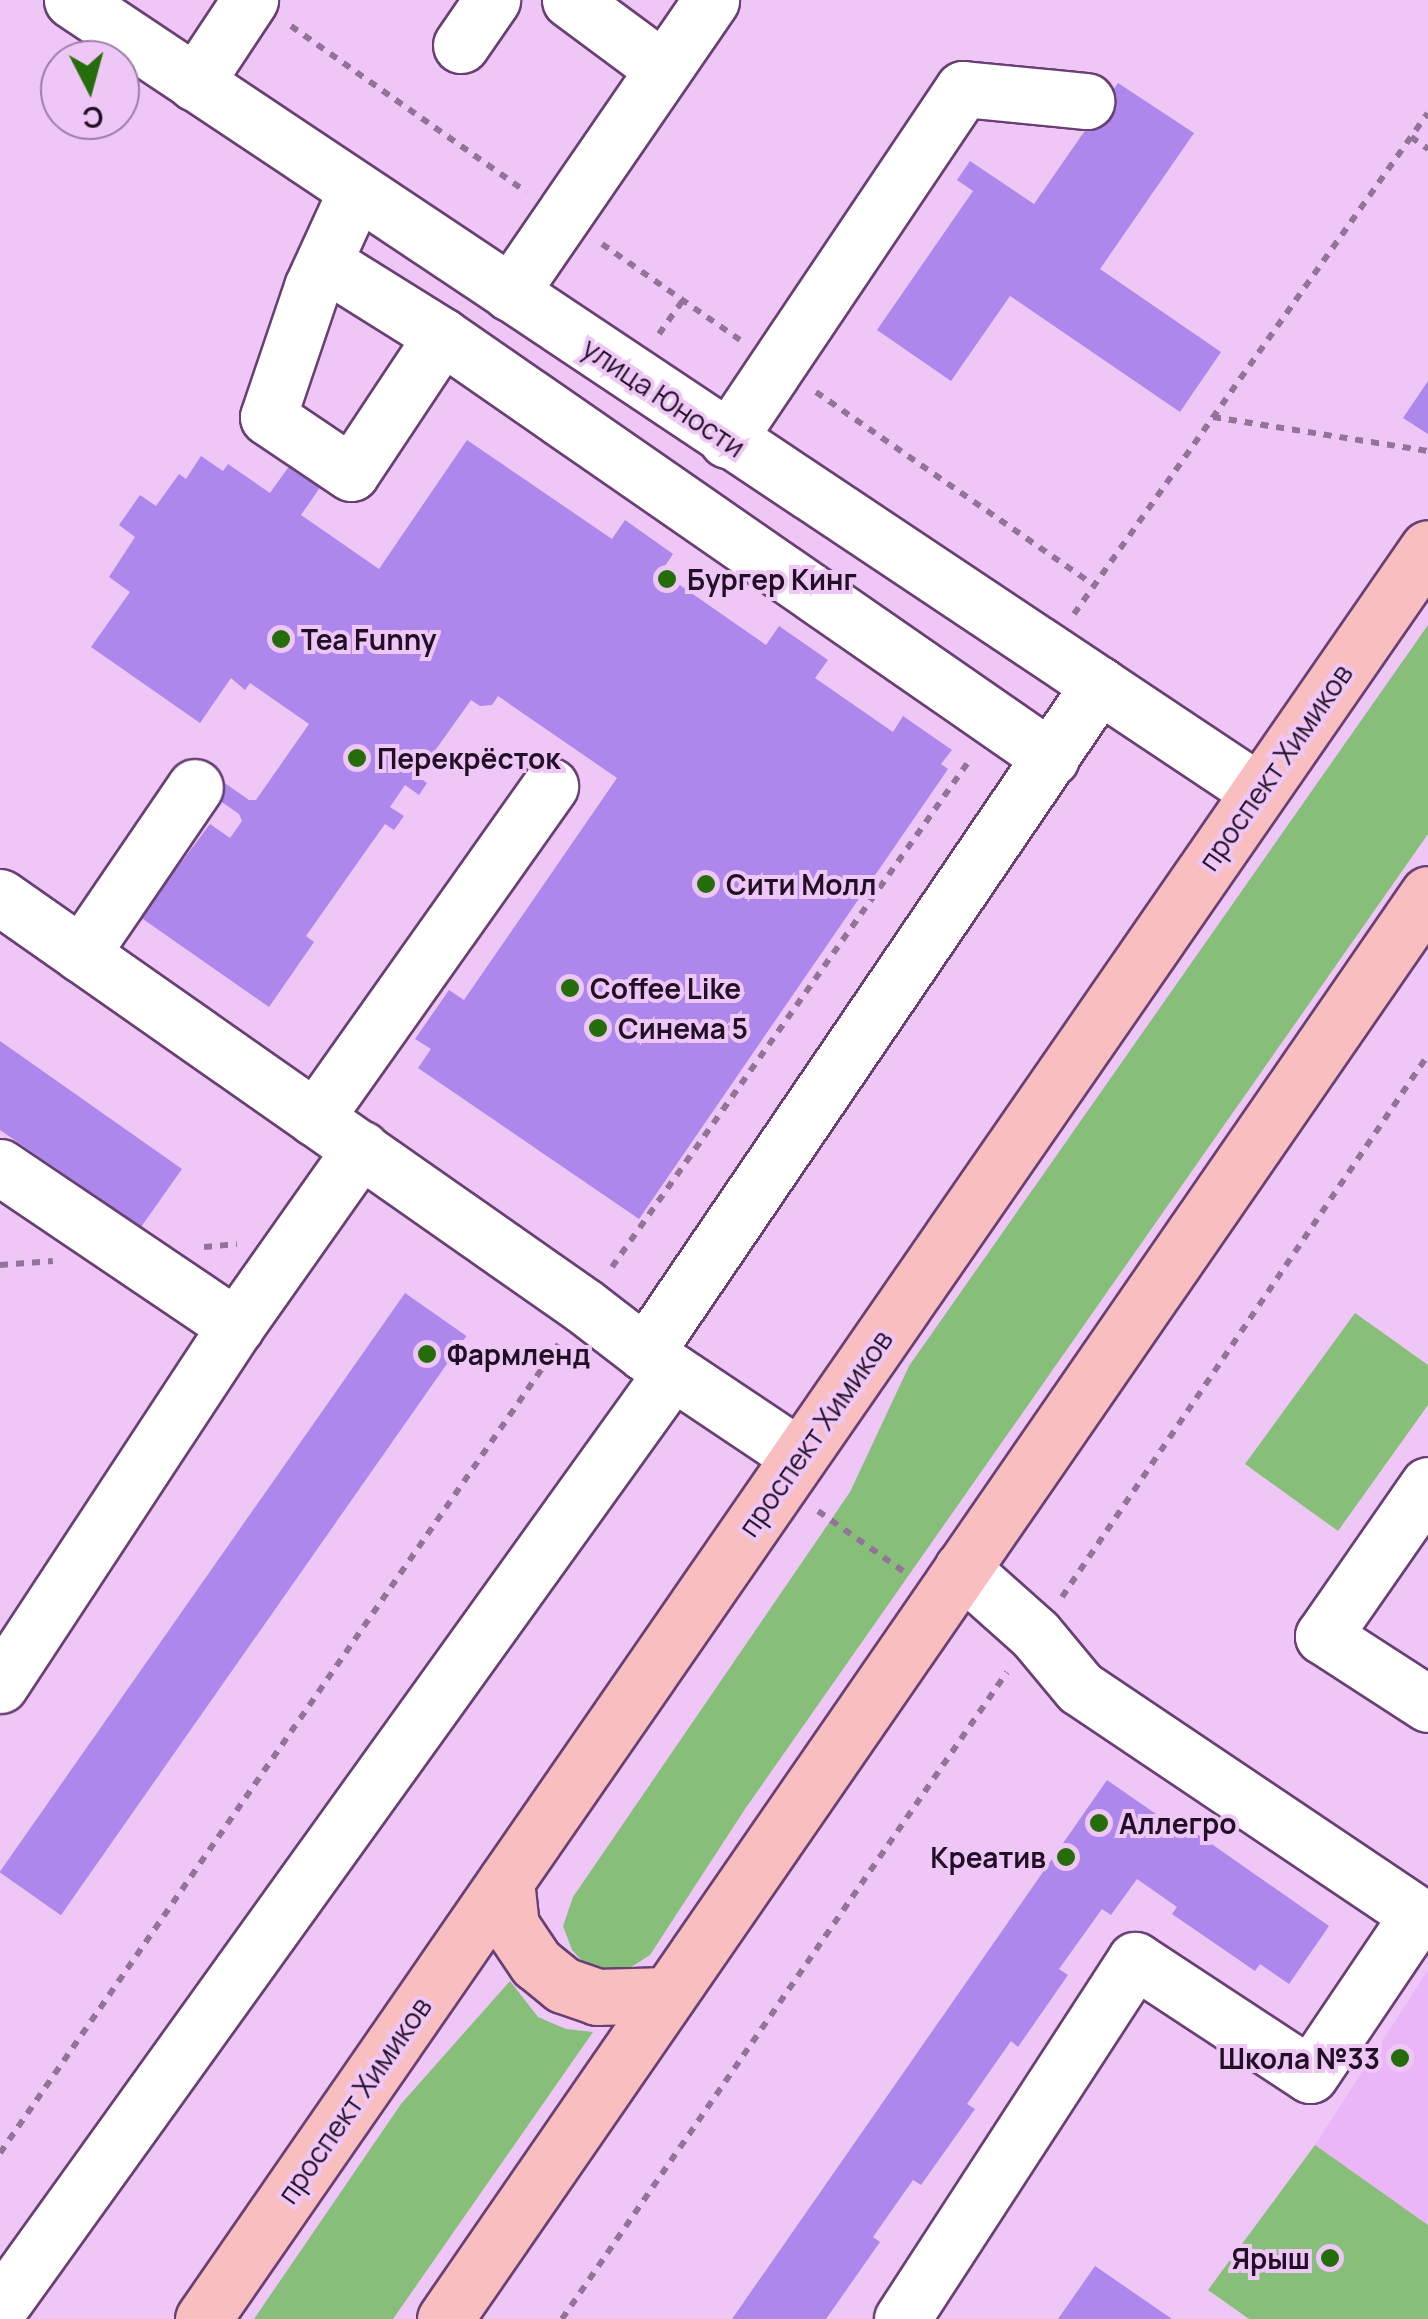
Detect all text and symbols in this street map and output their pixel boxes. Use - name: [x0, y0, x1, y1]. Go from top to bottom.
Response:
- north arrow: [40, 40, 140, 140]
- text: С: [81, 98, 105, 138]
- street label: улица Юности: [576, 330, 752, 464]
- place label: Бургер Кинг: [687, 562, 857, 596]
- marker: Бургер Кинг: [656, 568, 678, 590]
- place label: Tea Funny: [301, 622, 436, 656]
- marker: Tea Funny: [270, 628, 292, 650]
- street label: проспект Химиков: [1191, 657, 1359, 877]
- place label: Перекрёсток: [377, 741, 560, 775]
- marker: Перекрёсток: [346, 747, 368, 769]
- place label: Сити Молл: [726, 867, 876, 901]
- marker: Сити Молл: [695, 873, 717, 895]
- place label: Coffee Like: [590, 971, 741, 1005]
- marker: Coffee Like: [559, 977, 581, 999]
- place label: Синема 5: [618, 1011, 748, 1045]
- marker: Синема 5: [587, 1017, 609, 1039]
- street label: проспект Химиков: [731, 1323, 899, 1543]
- place label: Фармленд: [447, 1337, 590, 1371]
- marker: Фармленд: [416, 1343, 438, 1365]
- place label: Аллегро: [1119, 1806, 1237, 1840]
- marker: Аллегро: [1088, 1812, 1110, 1834]
- place label: Креатив: [930, 1840, 1046, 1874]
- marker: Креатив: [1055, 1846, 1077, 1868]
- street label: проспект Химиков: [270, 1990, 438, 2210]
- place label: Школа №33: [1218, 2041, 1380, 2075]
- marker: Школа №33: [1389, 2047, 1411, 2069]
- place label: Ярыш: [1231, 2241, 1310, 2275]
- marker: Ярыш: [1319, 2247, 1341, 2269]

